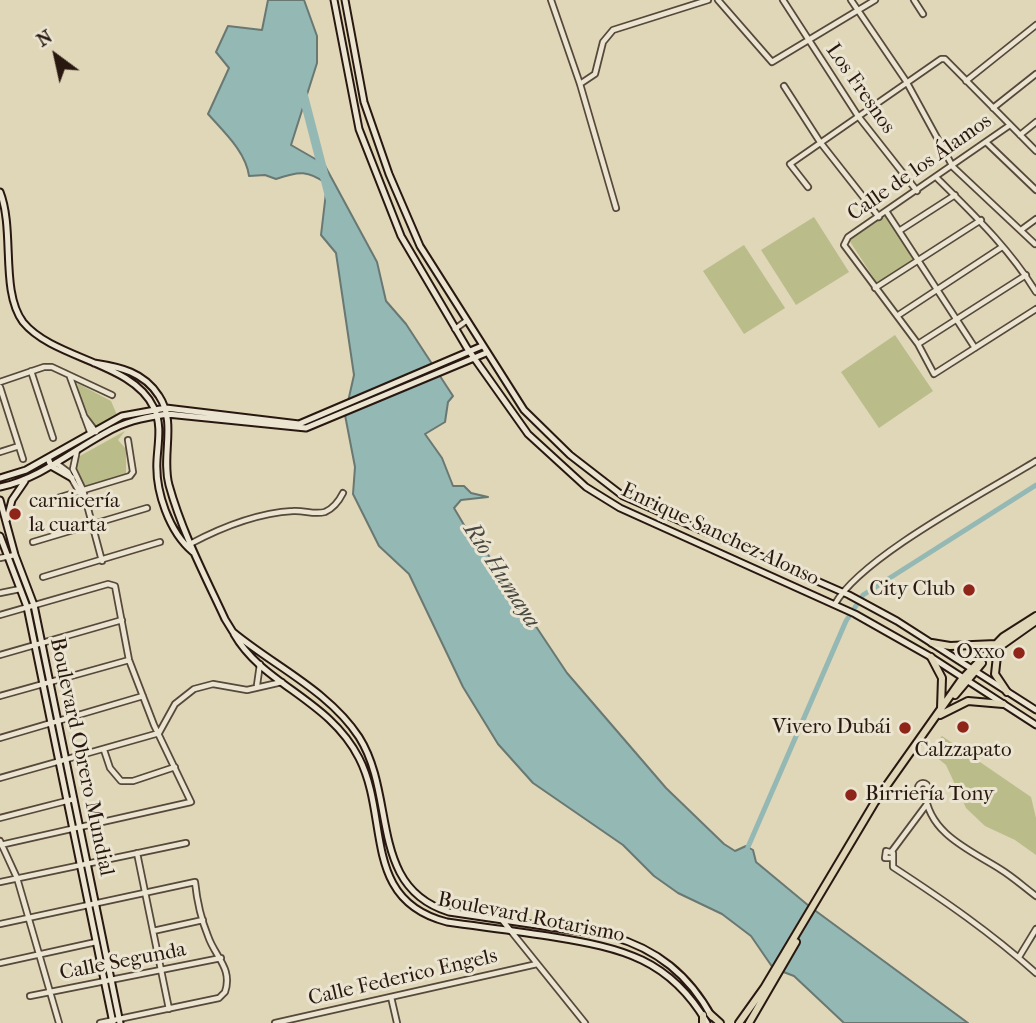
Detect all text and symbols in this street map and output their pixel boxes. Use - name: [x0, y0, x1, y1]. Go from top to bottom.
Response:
- north arrow: [21, 21, 91, 91]
- text: N: [33, 25, 57, 52]
- street label: Los Fresnos: [820, 39, 900, 139]
- street label: Calle de los Álamos: [843, 109, 997, 227]
- street label: Enrique Sanchez Alonso: [617, 478, 823, 592]
- place label: carnicería la cuarta: [29, 489, 120, 539]
- marker: carnicería la cuarta: [7, 506, 23, 522]
- water label: Río Humaya: [457, 518, 545, 634]
- place label: City Club: [869, 577, 955, 603]
- marker: City Club: [961, 582, 977, 598]
- street label: Boulevard Obrero Mundial: [43, 635, 119, 879]
- place label: Oxxo: [956, 640, 1005, 666]
- marker: Oxxo: [1011, 645, 1027, 661]
- place label: Vivero Dubái: [772, 715, 891, 741]
- marker: Calzzapato: [955, 719, 971, 735]
- marker: Vivero Dubái: [897, 720, 913, 736]
- place label: Calzzapato: [914, 738, 1012, 764]
- place label: Birriería Tony: [865, 782, 994, 808]
- marker: Birriería Tony: [843, 787, 859, 803]
- street label: Boulevard Rotarismo: [435, 887, 627, 949]
- street label: Calle Segunda: [58, 937, 188, 987]
- street label: Calle Federico Engels: [306, 944, 500, 1012]

